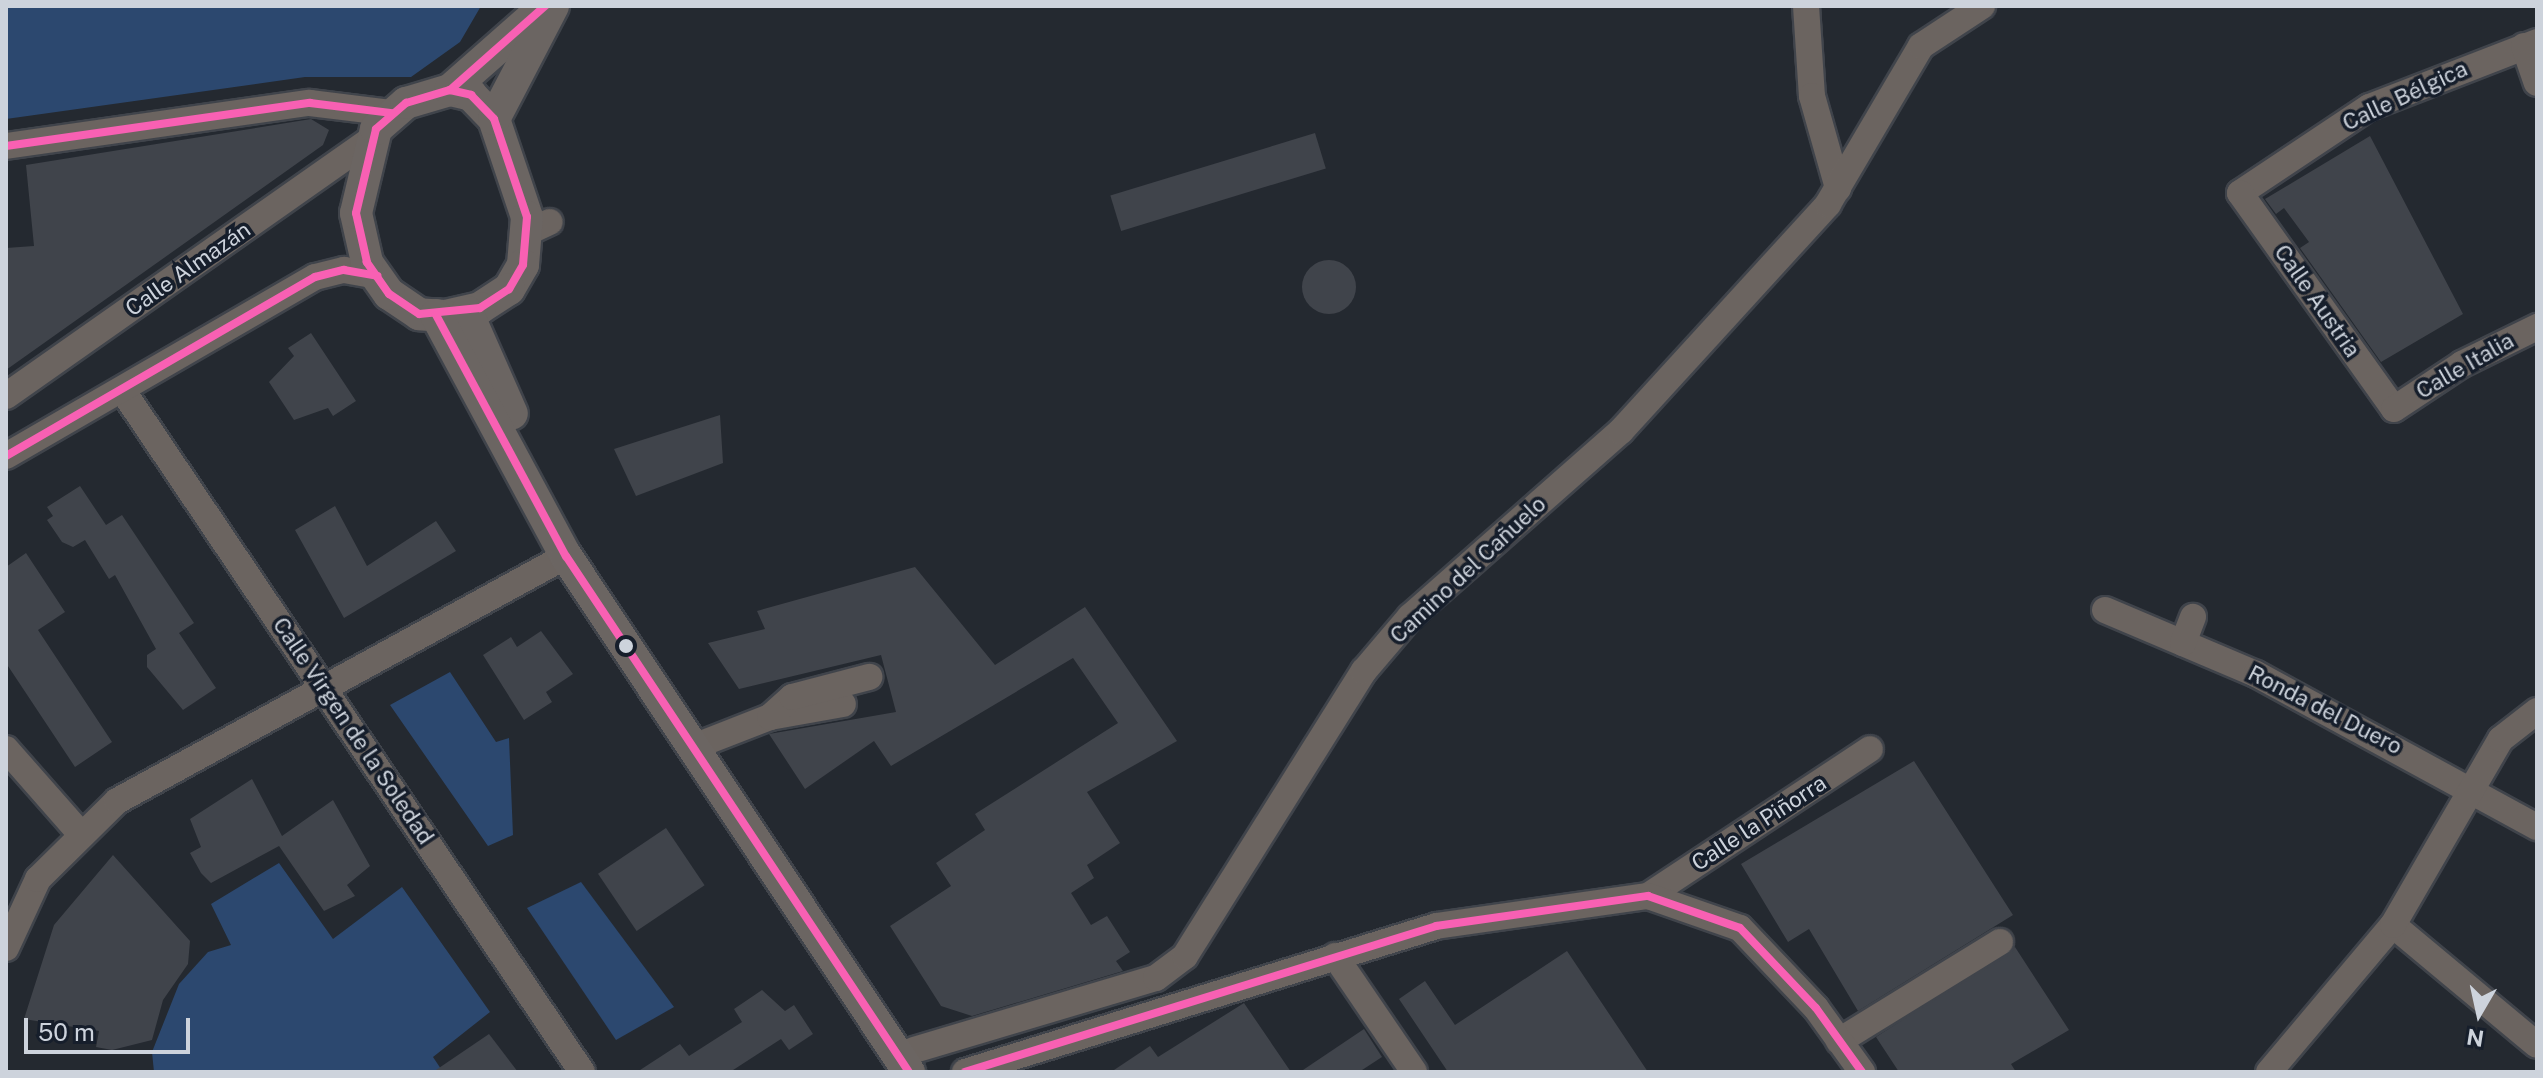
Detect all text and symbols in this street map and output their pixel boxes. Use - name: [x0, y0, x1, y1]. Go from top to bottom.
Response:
- street label: Calle Bélgica: [2338, 56, 2472, 136]
- street label: Calle Almazán: [121, 216, 255, 322]
- street label: Calle Austria: [2269, 240, 2365, 362]
- street label: Calle Italia: [2411, 327, 2519, 405]
- street label: Camino del Cañuelo: [1385, 491, 1551, 649]
- street label: Calle Virgen de la Soledad: [267, 612, 439, 850]
- unlabelled marker: [618, 638, 634, 654]
- street label: Ronda del Duero: [2244, 660, 2406, 760]
- street label: Calle la Piñorra: [1687, 770, 1831, 876]
- north arrow: [2439, 974, 2519, 1054]
- scale bar: [28, 1002, 194, 1052]
- text: 50 m: [38, 1018, 95, 1046]
- text: N: [2465, 1024, 2486, 1052]

